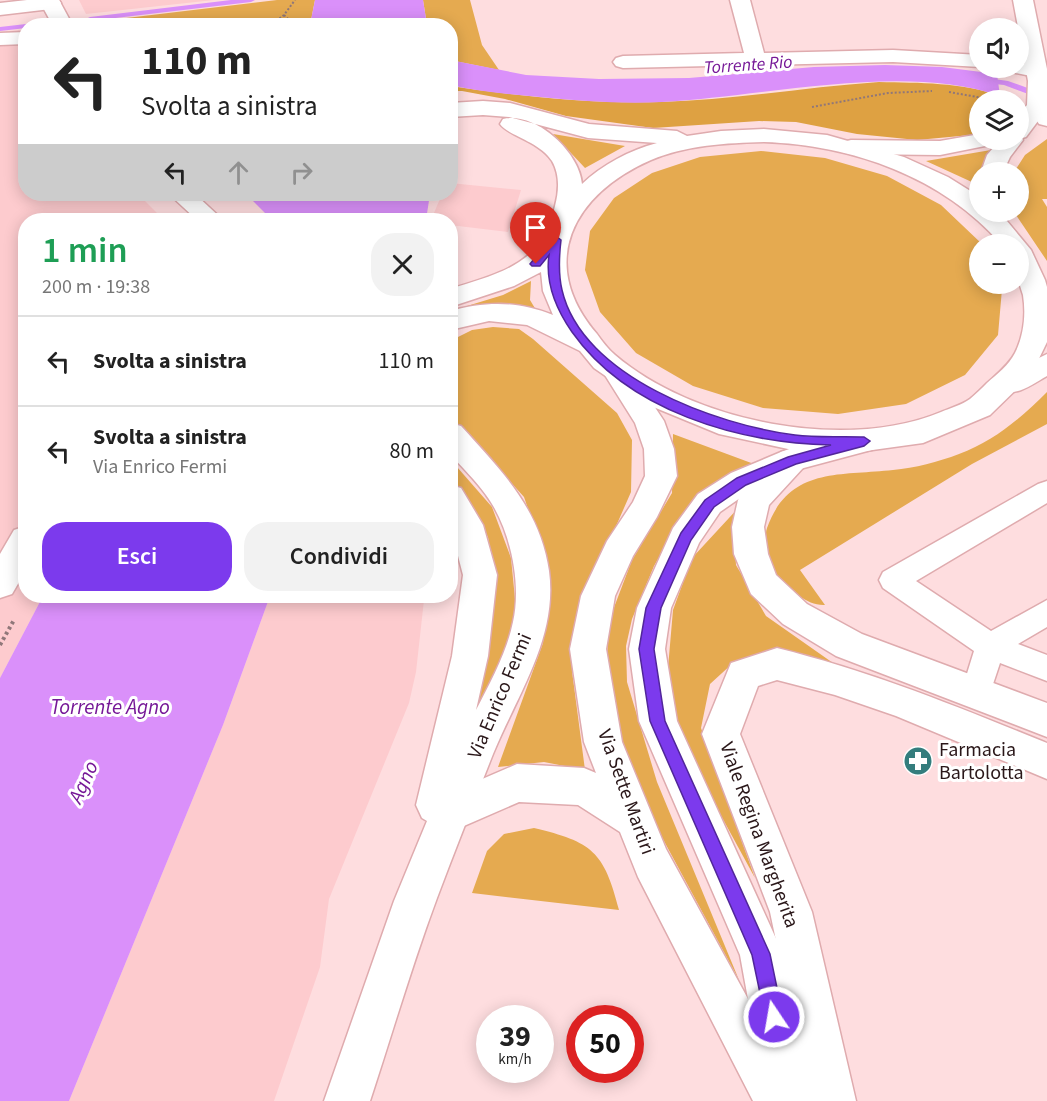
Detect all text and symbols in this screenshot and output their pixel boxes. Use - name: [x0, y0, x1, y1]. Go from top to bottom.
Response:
- map controls: [969, 18, 1029, 294]
- button: sound: [969, 18, 1029, 78]
- text: 110 m: [141, 31, 252, 91]
- icon: left: [42, 42, 120, 120]
- water label: Torrente Rio: [703, 49, 793, 81]
- text: Svolta a sinistra: [141, 87, 318, 126]
- button: layers: [969, 90, 1029, 150]
- icon: left: [159, 156, 192, 189]
- icon: ahead: [222, 156, 255, 189]
- icon: right: [285, 156, 318, 189]
- button: +: [969, 162, 1029, 222]
- pin: [510, 202, 561, 264]
- icon: arrive: [519, 211, 552, 244]
- text: 1 min: [42, 225, 128, 276]
- button: close: [371, 233, 434, 296]
- button: −: [969, 234, 1029, 294]
- text: 200 m · 19:38: [42, 273, 150, 301]
- icon: left: [42, 345, 75, 378]
- text: Svolta a sinistra: [93, 345, 247, 377]
- text: 110 m: [379, 345, 434, 377]
- text: Svolta a sinistra: [93, 421, 247, 453]
- icon: left: [42, 435, 75, 468]
- text: 80 m: [389, 435, 434, 467]
- text: Via Enrico Fermi: [93, 453, 227, 481]
- button: Esci: [42, 522, 232, 591]
- button: Condividi: [244, 522, 434, 591]
- street label: Via Enrico Fermi: [461, 629, 539, 763]
- water label: Torrente Agno: [50, 692, 170, 722]
- street label: Via Sette Martiri: [590, 725, 662, 859]
- place label: Farmacia Bartolotta: [939, 736, 1023, 787]
- street label: Viale Regina Margherita: [712, 738, 806, 932]
- pharmacy icon: Farmacia Bartolotta: [902, 745, 934, 777]
- water label: Agno: [60, 756, 106, 810]
- position arrow: [742, 985, 806, 1049]
- speed limit sign: 50: [566, 1005, 644, 1083]
- text: 39: [499, 1015, 531, 1058]
- text: km/h: [498, 1049, 532, 1070]

